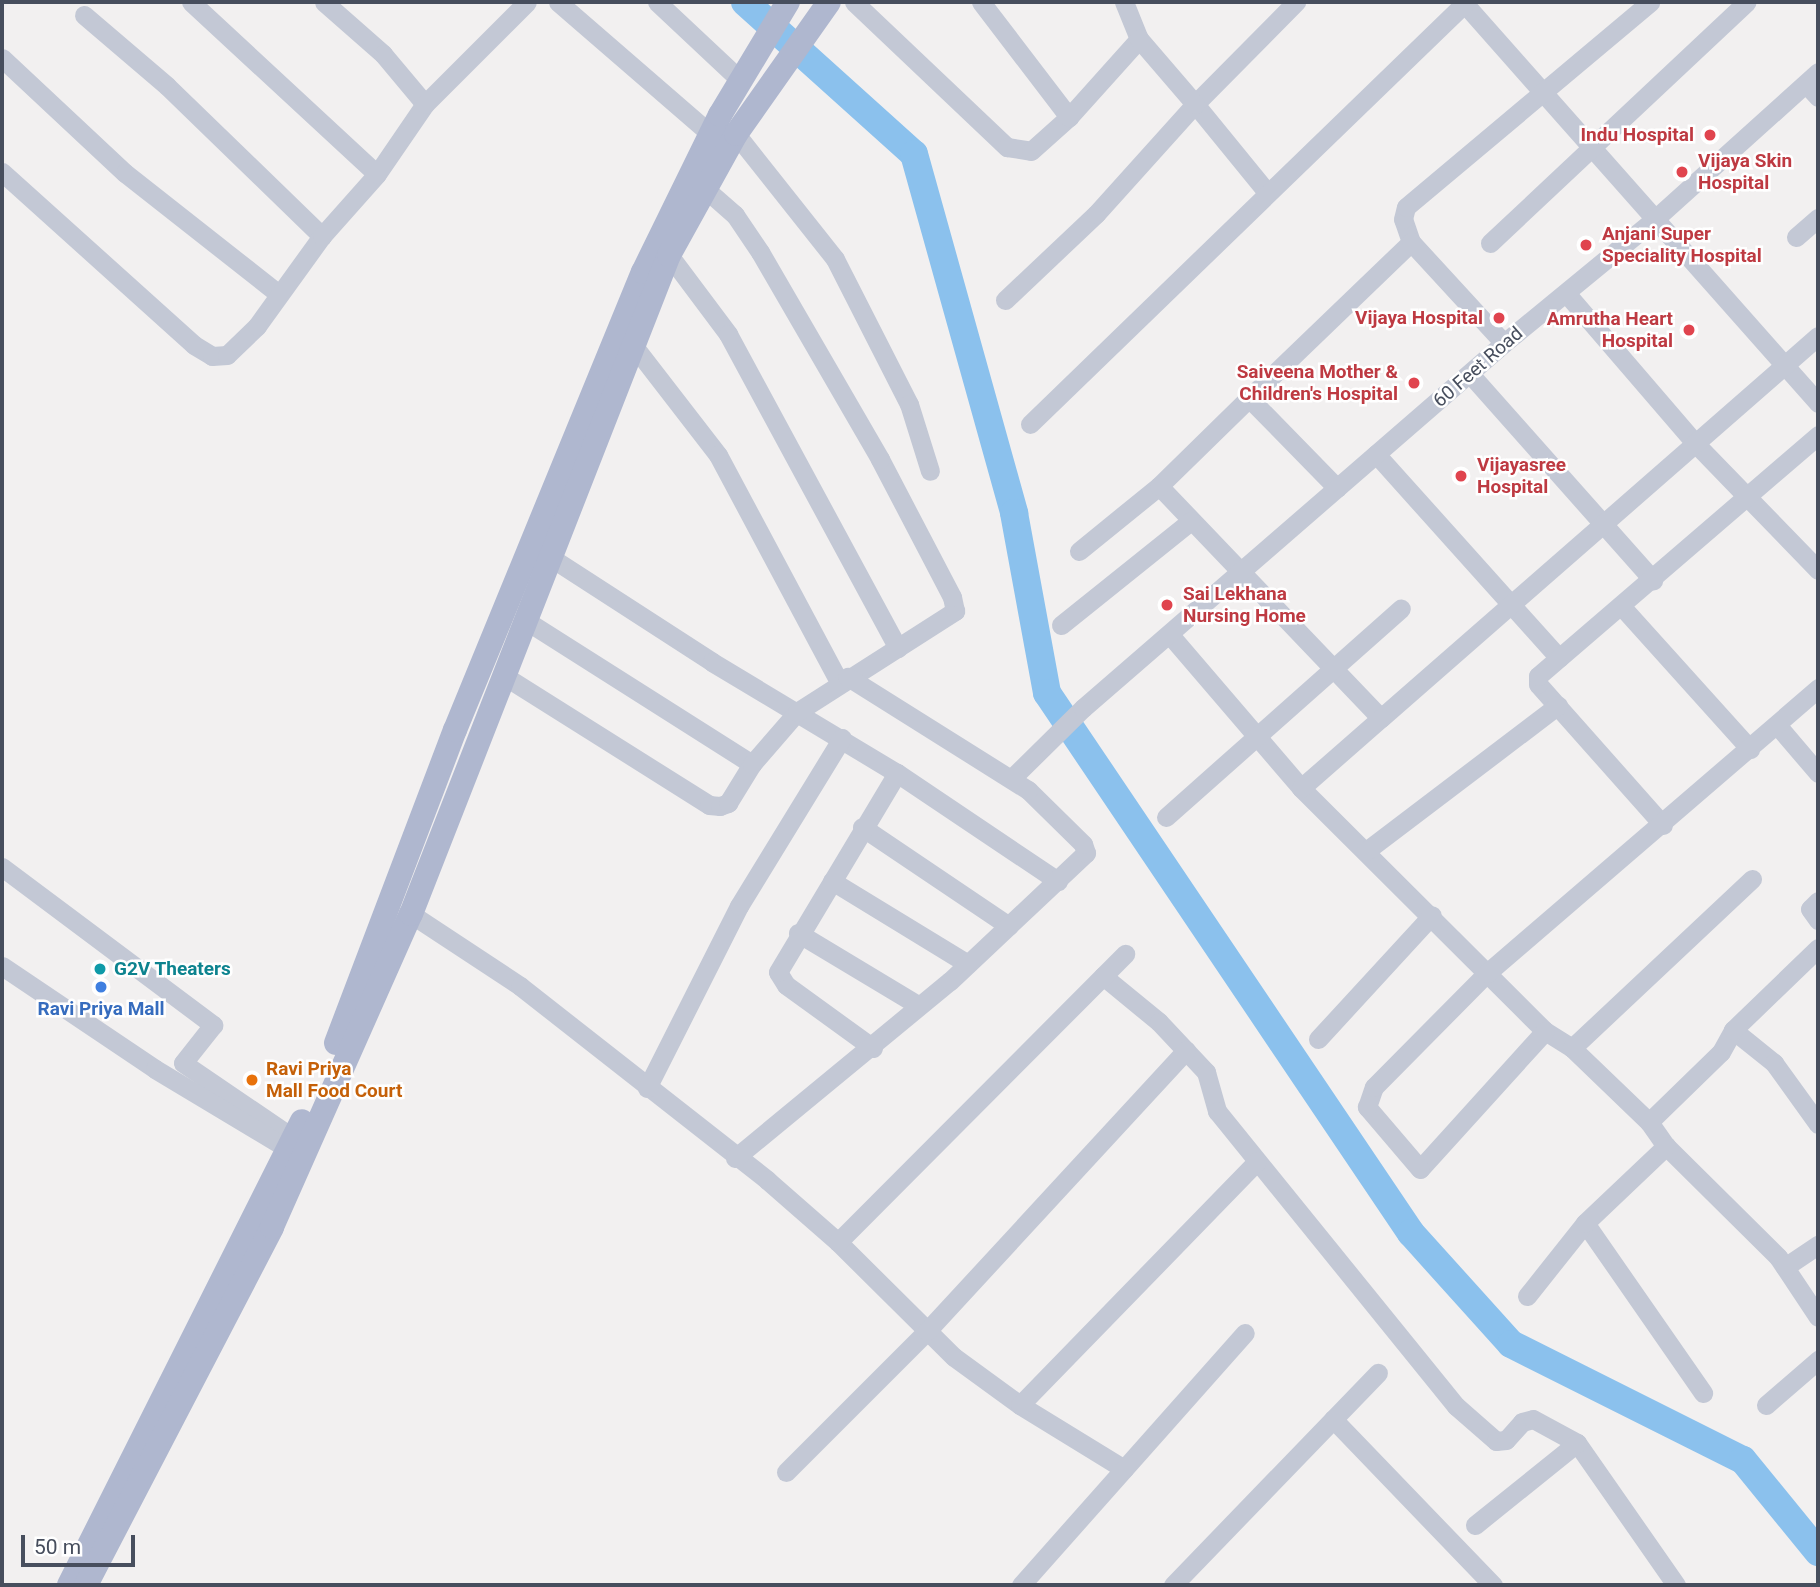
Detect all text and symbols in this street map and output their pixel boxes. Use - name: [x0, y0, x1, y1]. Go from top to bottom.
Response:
- place label: Indu Hospital: [1580, 124, 1694, 146]
- marker: Indu Hospital: [1700, 125, 1720, 145]
- place label: Vijaya Skin Hospital: [1698, 150, 1792, 194]
- marker: Vijaya Skin Hospital: [1672, 162, 1692, 182]
- place label: Anjani Super Speciality Hospital: [1602, 223, 1762, 267]
- marker: Anjani Super Speciality Hospital: [1576, 235, 1596, 255]
- place label: Vijaya Hospital: [1355, 307, 1483, 329]
- marker: Vijaya Hospital: [1489, 308, 1509, 328]
- place label: Amrutha Heart Hospital: [1547, 308, 1673, 352]
- marker: Amrutha Heart Hospital: [1679, 320, 1699, 340]
- street label: 60 Feet Road: [1429, 322, 1527, 412]
- place label: Saiveena Mother & Children's Hospital: [1237, 361, 1398, 405]
- marker: Saiveena Mother & Children's Hospital: [1404, 373, 1424, 393]
- place label: Vijayasree Hospital: [1477, 454, 1566, 498]
- marker: Vijayasree Hospital: [1451, 466, 1471, 486]
- place label: Sai Lekhana Nursing Home: [1183, 583, 1306, 627]
- marker: Sai Lekhana Nursing Home: [1157, 595, 1177, 615]
- place label: G2V Theaters: [114, 958, 231, 980]
- marker: G2V Theaters: [92, 961, 108, 977]
- marker: Ravi Priya Mall: [93, 979, 109, 995]
- place label: Ravi Priya Mall: [38, 998, 164, 1020]
- place label: Ravi Priya Mall Food Court: [266, 1058, 402, 1102]
- marker: Ravi Priya Mall Food Court: [244, 1072, 260, 1088]
- scale bar: [24, 1520, 138, 1564]
- text: 50 m: [34, 1535, 81, 1559]

